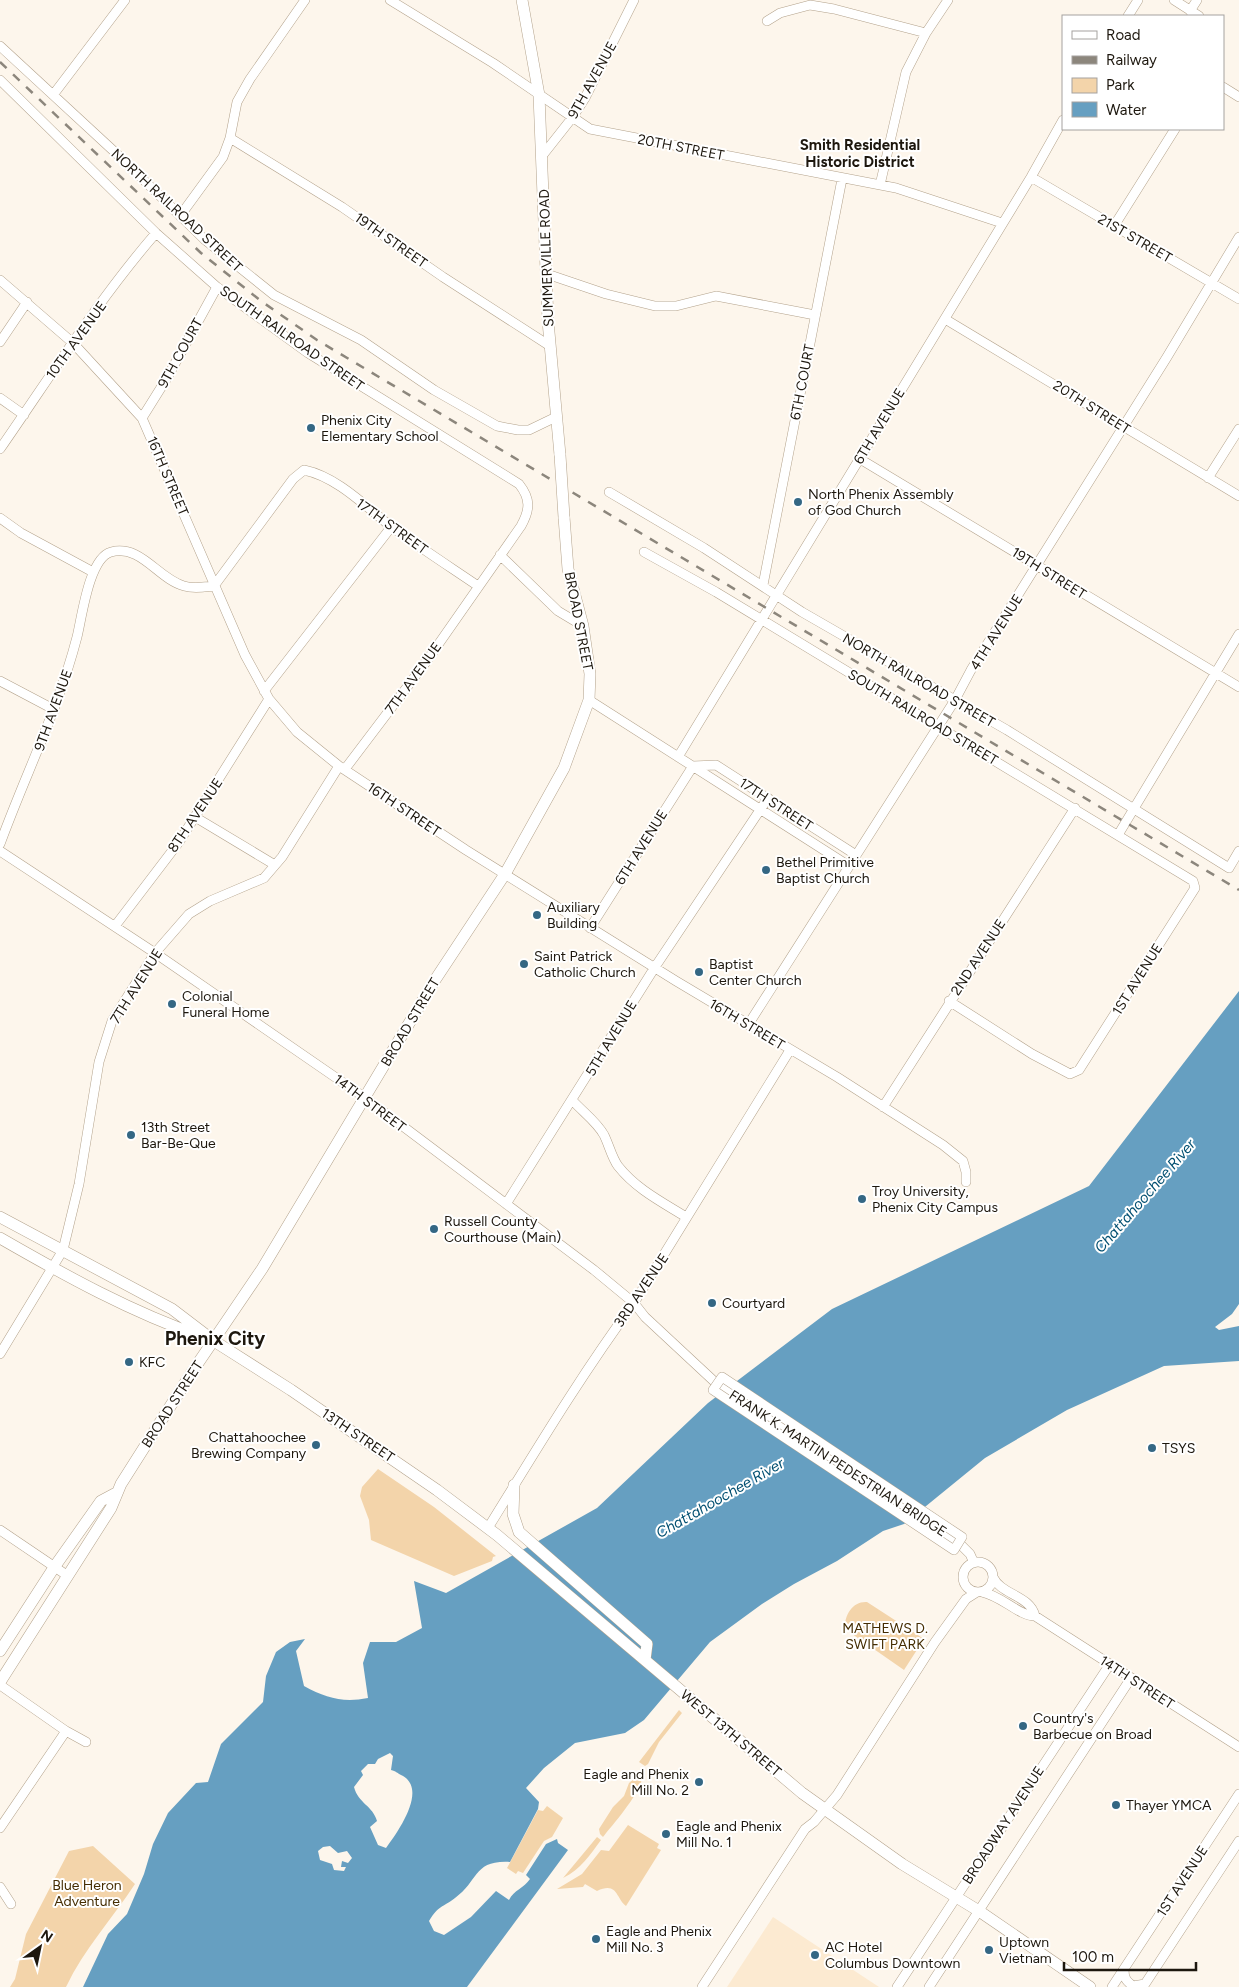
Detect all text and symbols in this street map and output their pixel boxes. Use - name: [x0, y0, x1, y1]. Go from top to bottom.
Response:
- legend: [1062, 15, 1224, 130]
- text: Road: [1106, 26, 1141, 44]
- street label: 9TH AVENUE: [564, 39, 621, 122]
- text: Railway: [1106, 51, 1157, 69]
- text: Park: [1106, 76, 1135, 94]
- text: Water: [1106, 101, 1146, 119]
- street label: 20TH STREET: [636, 131, 726, 164]
- district label: Smith Residential Historic District: [800, 136, 920, 171]
- street label: NORTH RAILROAD STREET: [108, 145, 246, 276]
- street label: SUMMERVILLE ROAD: [536, 189, 557, 327]
- street label: 19TH STREET: [351, 209, 431, 272]
- street label: 21ST STREET: [1095, 210, 1175, 267]
- street label: SOUTH RAILROAD STREET: [216, 282, 367, 395]
- street label: 10TH AVENUE: [42, 298, 110, 383]
- street label: 9TH COURT: [154, 315, 207, 391]
- street label: 6TH COURT: [787, 342, 818, 421]
- street label: 20TH STREET: [1050, 377, 1134, 438]
- street label: 6TH AVENUE: [850, 385, 909, 467]
- place label: Phenix City Elementary School: [321, 412, 439, 445]
- marker: Phenix City Elementary School: [305, 422, 317, 434]
- street label: 16TH STREET: [143, 434, 192, 519]
- place label: North Phenix Assembly of God Church: [808, 486, 954, 519]
- street label: 17TH STREET: [353, 495, 431, 558]
- marker: North Phenix Assembly of God Church: [792, 496, 804, 508]
- street label: 19TH STREET: [1008, 544, 1089, 603]
- street label: BROAD STREET: [561, 570, 596, 672]
- street label: 4TH AVENUE: [966, 591, 1026, 673]
- street label: NORTH RAILROAD STREET: [840, 630, 998, 731]
- street label: 7TH AVENUE: [382, 639, 445, 718]
- street label: SOUTH RAILROAD STREET: [845, 666, 1001, 769]
- street label: 9TH AVENUE: [31, 667, 76, 753]
- street label: 17TH STREET: [736, 774, 816, 835]
- street label: 8TH AVENUE: [164, 775, 227, 856]
- street label: 16TH STREET: [364, 779, 444, 840]
- street label: 6TH AVENUE: [612, 806, 671, 888]
- place label: Bethel Primitive Baptist Church: [776, 854, 874, 887]
- marker: Bethel Primitive Baptist Church: [760, 864, 772, 876]
- place label: Auxiliary Building: [547, 899, 600, 932]
- marker: Auxiliary Building: [531, 909, 543, 921]
- street label: 2ND AVENUE: [947, 916, 1009, 999]
- street label: 1ST AVENUE: [1109, 940, 1166, 1018]
- street label: 7TH AVENUE: [107, 946, 166, 1027]
- place label: Saint Patrick Catholic Church: [534, 948, 636, 981]
- place label: Baptist Center Church: [709, 956, 802, 989]
- marker: Saint Patrick Catholic Church: [518, 958, 530, 970]
- marker: Baptist Center Church: [693, 966, 705, 978]
- street label: BROAD STREET: [377, 975, 444, 1070]
- place label: Colonial Funeral Home: [182, 988, 270, 1021]
- street label: 16TH STREET: [706, 995, 788, 1054]
- street label: 5TH AVENUE: [582, 997, 641, 1079]
- marker: Colonial Funeral Home: [166, 998, 178, 1010]
- street label: 14TH STREET: [330, 1071, 409, 1136]
- place label: 13th Street Bar-Be-Que: [141, 1119, 216, 1152]
- marker: 13th Street Bar-Be-Que: [125, 1129, 137, 1141]
- water label: Chattahoochee River: [1091, 1135, 1200, 1256]
- place label: Troy University, Phenix City Campus: [872, 1183, 998, 1216]
- marker: Troy University, Phenix City Campus: [856, 1193, 868, 1205]
- place label: Russell County Courthouse (Main): [444, 1213, 561, 1246]
- marker: Russell County Courthouse (Main): [428, 1223, 440, 1235]
- street label: 3RD AVENUE: [611, 1250, 672, 1330]
- place label: Courtyard: [722, 1295, 785, 1312]
- marker: Courtyard: [706, 1297, 718, 1309]
- district label: Phenix City: [165, 1327, 265, 1350]
- place label: KFC: [139, 1354, 165, 1371]
- marker: KFC: [123, 1356, 135, 1368]
- street label: BROAD STREET: [138, 1357, 207, 1451]
- street label: FRANK K. MARTIN PEDESTRIAN BRIDGE: [726, 1387, 950, 1540]
- street label: 13TH STREET: [318, 1405, 398, 1466]
- place label: Chattahoochee Brewing Company: [191, 1429, 307, 1462]
- marker: Chattahoochee Brewing Company: [310, 1439, 322, 1451]
- place label: TSYS: [1162, 1440, 1195, 1457]
- marker: TSYS: [1146, 1442, 1158, 1454]
- water label: Chattahoochee River: [653, 1454, 788, 1542]
- park label: MATHEWS D. SWIFT PARK: [842, 1620, 928, 1653]
- street label: 14TH STREET: [1096, 1652, 1177, 1713]
- street label: WEST 13TH STREET: [677, 1686, 785, 1781]
- place label: Country's Barbecue on Broad: [1033, 1710, 1152, 1743]
- marker: Country's Barbecue on Broad: [1017, 1720, 1029, 1732]
- street label: BROADWAY AVENUE: [959, 1763, 1048, 1887]
- place label: Eagle and Phenix Mill No. 2: [583, 1766, 689, 1799]
- marker: Eagle and Phenix Mill No. 2: [693, 1776, 705, 1788]
- place label: Thayer YMCA: [1126, 1797, 1212, 1814]
- marker: Thayer YMCA: [1110, 1799, 1122, 1811]
- place label: Eagle and Phenix Mill No. 1: [676, 1818, 782, 1851]
- marker: Eagle and Phenix Mill No. 1: [660, 1828, 672, 1840]
- street label: 1ST AVENUE: [1153, 1842, 1212, 1920]
- park label: Blue Heron Adventure: [52, 1877, 122, 1910]
- north arrow: [15, 1922, 65, 1972]
- place label: Eagle and Phenix Mill No. 3: [606, 1923, 712, 1956]
- text: N: [38, 1926, 56, 1947]
- marker: Eagle and Phenix Mill No. 3: [590, 1933, 602, 1945]
- place label: Uptown Vietnam: [999, 1934, 1052, 1967]
- place label: AC Hotel Columbus Downtown: [825, 1939, 961, 1972]
- scale bar: [1064, 1940, 1196, 1972]
- marker: Uptown Vietnam: [983, 1944, 995, 1956]
- text: 100 m: [1072, 1948, 1114, 1966]
- marker: AC Hotel Columbus Downtown: [809, 1949, 821, 1961]

